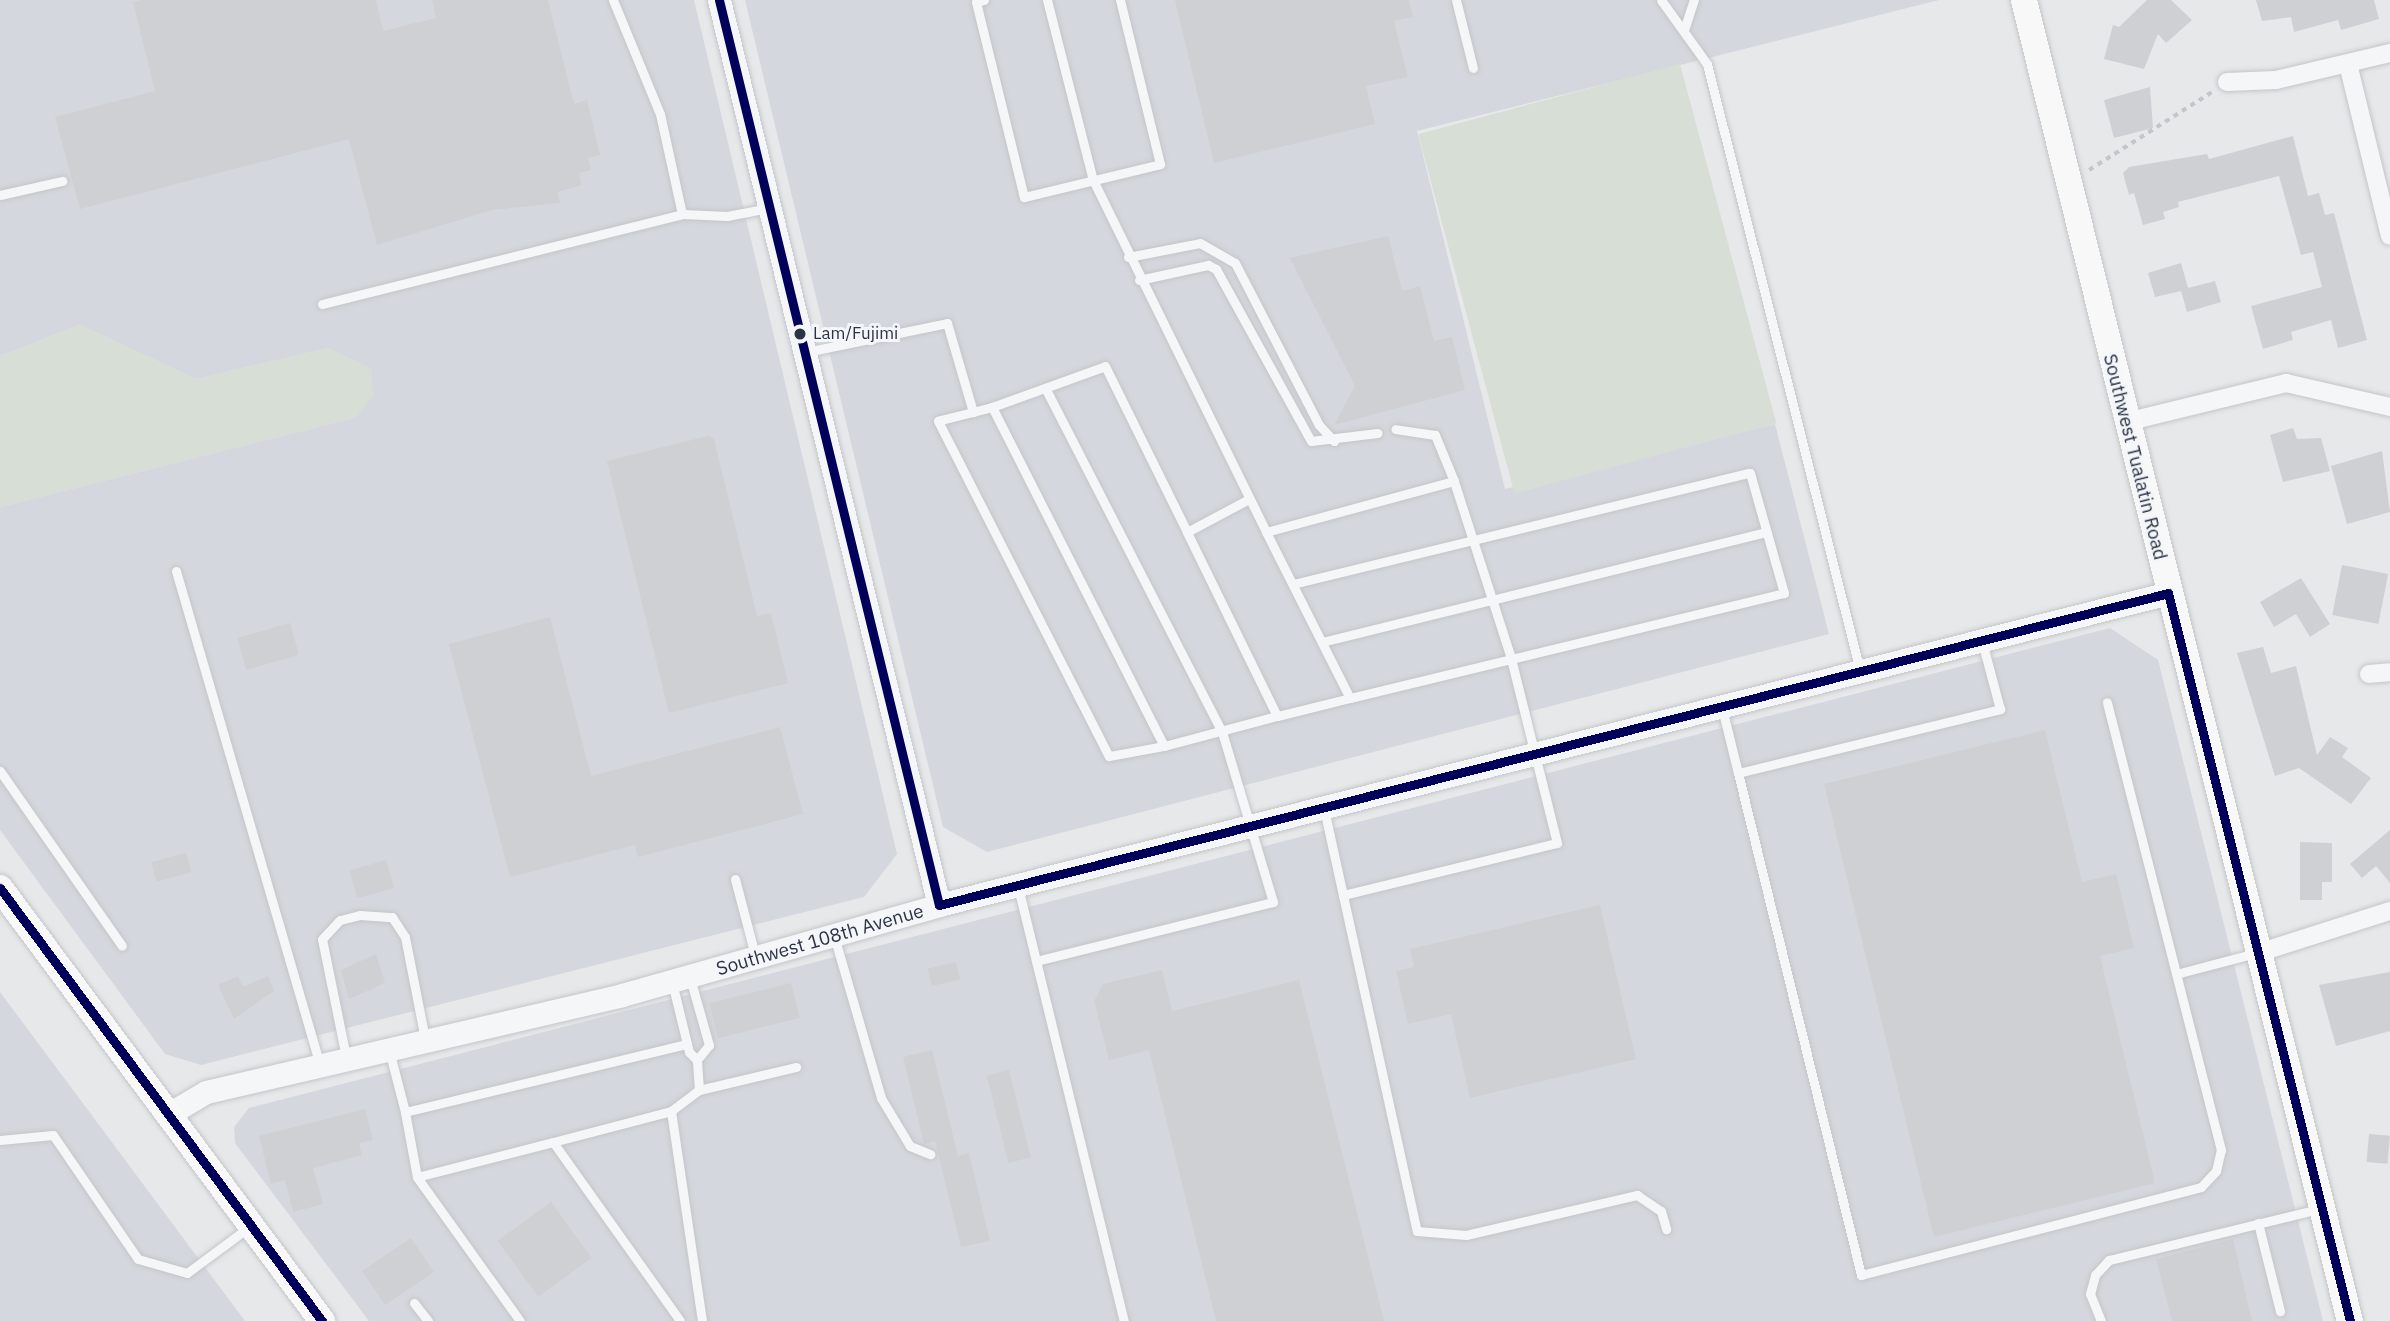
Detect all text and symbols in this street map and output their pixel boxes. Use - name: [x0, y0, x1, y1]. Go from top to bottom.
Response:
- place label: Lam/Fujimi: [813, 324, 898, 344]
- marker: Lam/Fujimi: [793, 327, 807, 341]
- street label: Southwest Tualatin Road: [2098, 352, 2172, 562]
- street label: Southwest 108th Avenue: [714, 899, 926, 981]

